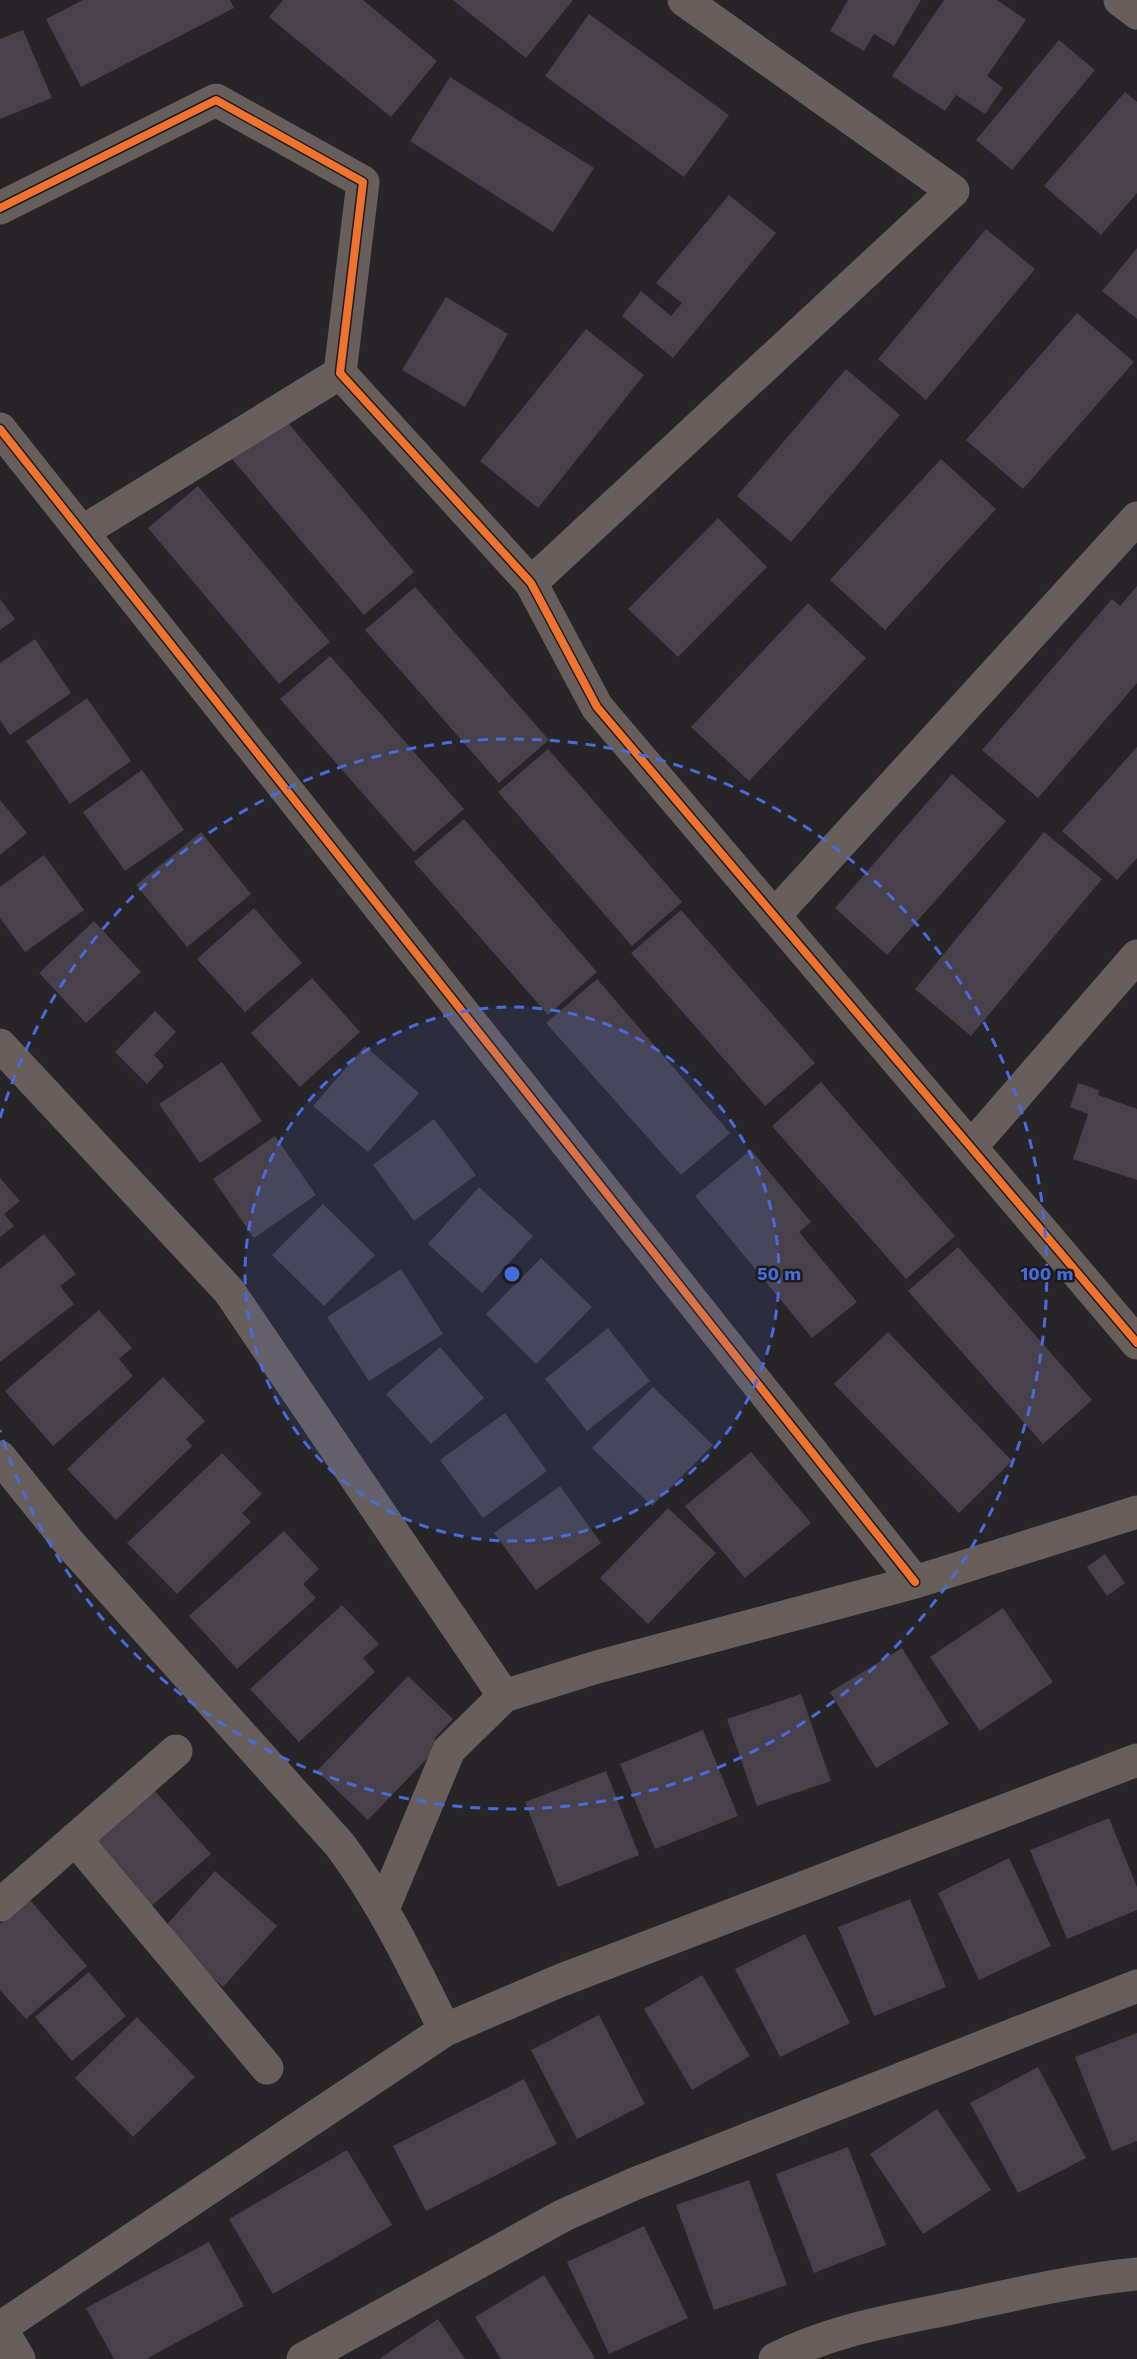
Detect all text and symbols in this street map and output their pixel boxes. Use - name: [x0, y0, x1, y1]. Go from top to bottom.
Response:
- text: 50 m: [757, 1263, 801, 1284]
- text: 100 m: [1020, 1263, 1074, 1284]
- centre of rings: [502, 1264, 522, 1284]

